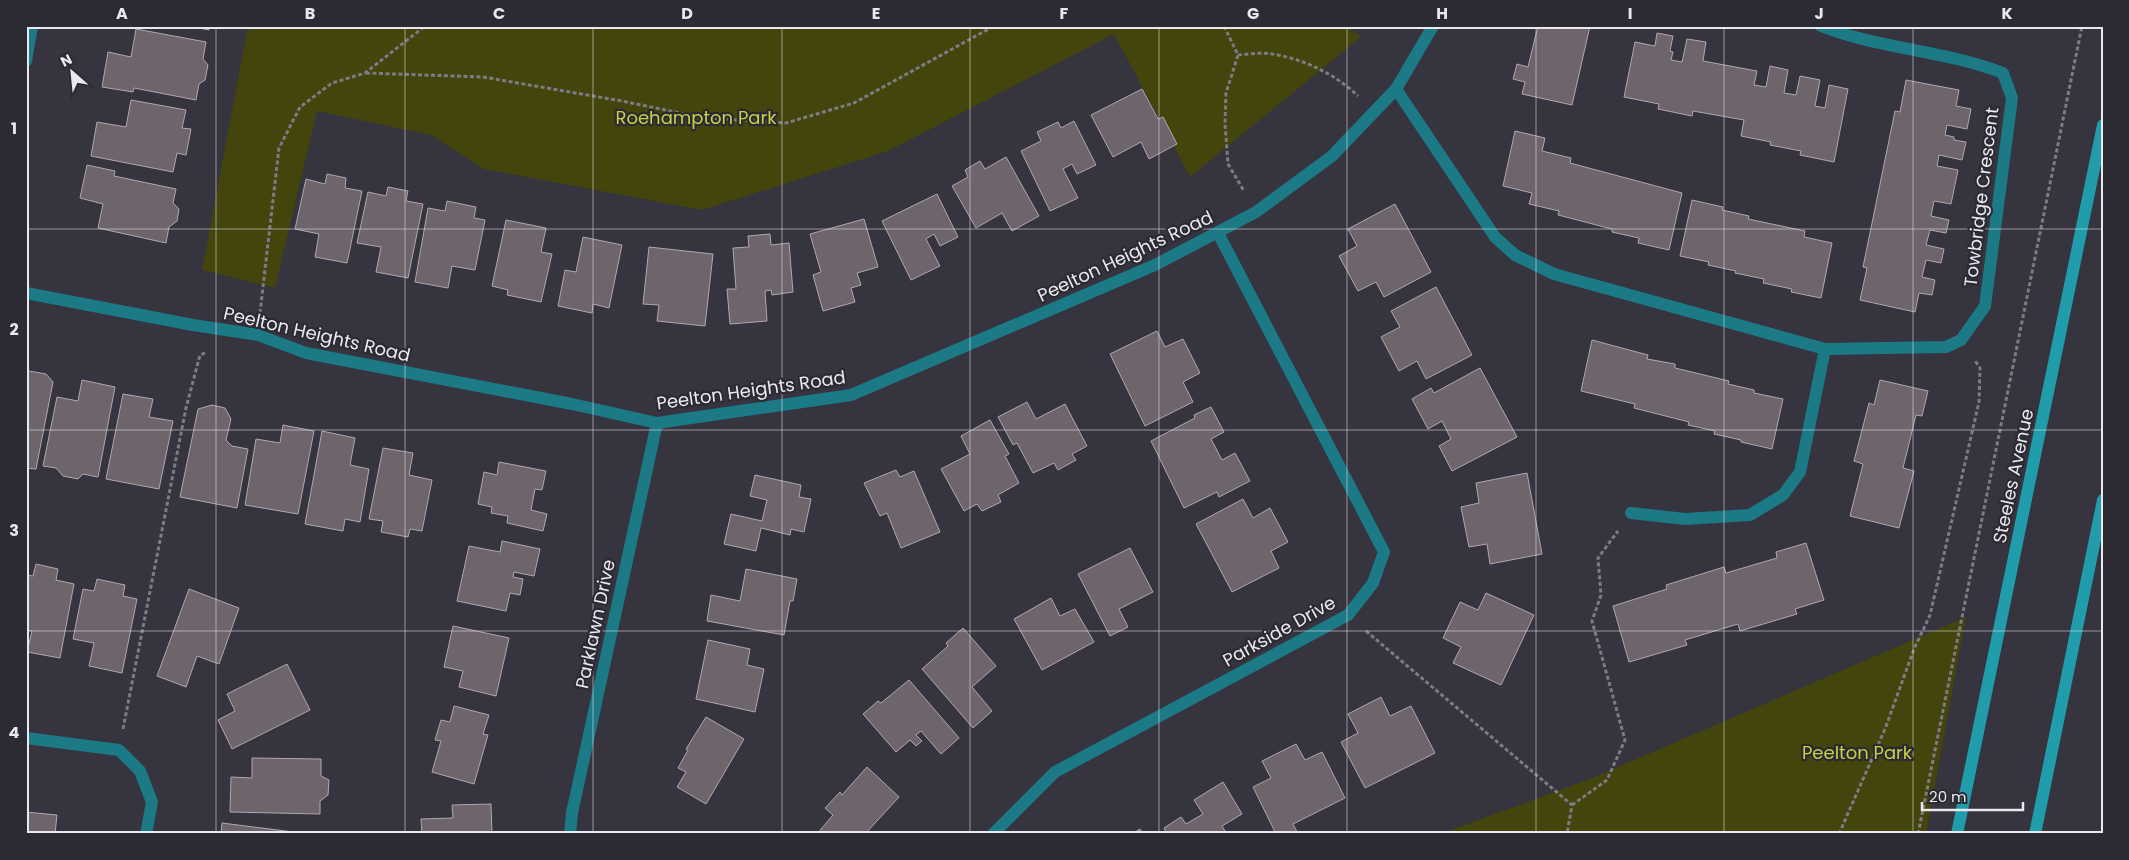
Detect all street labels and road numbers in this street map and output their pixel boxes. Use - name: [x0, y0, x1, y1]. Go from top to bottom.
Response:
- street label: Towbridge Crescent: [1958, 106, 2004, 288]
- street label: Peelton Heights Road: [1033, 204, 1217, 308]
- street label: Peelton Heights Road: [221, 300, 413, 368]
- street label: Peelton Heights Road: [655, 364, 847, 416]
- street label: Steeles Avenue: [1987, 406, 2039, 546]
- street label: Parklawn Drive: [569, 557, 621, 691]
- street label: Parkside Drive: [1218, 590, 1340, 672]

